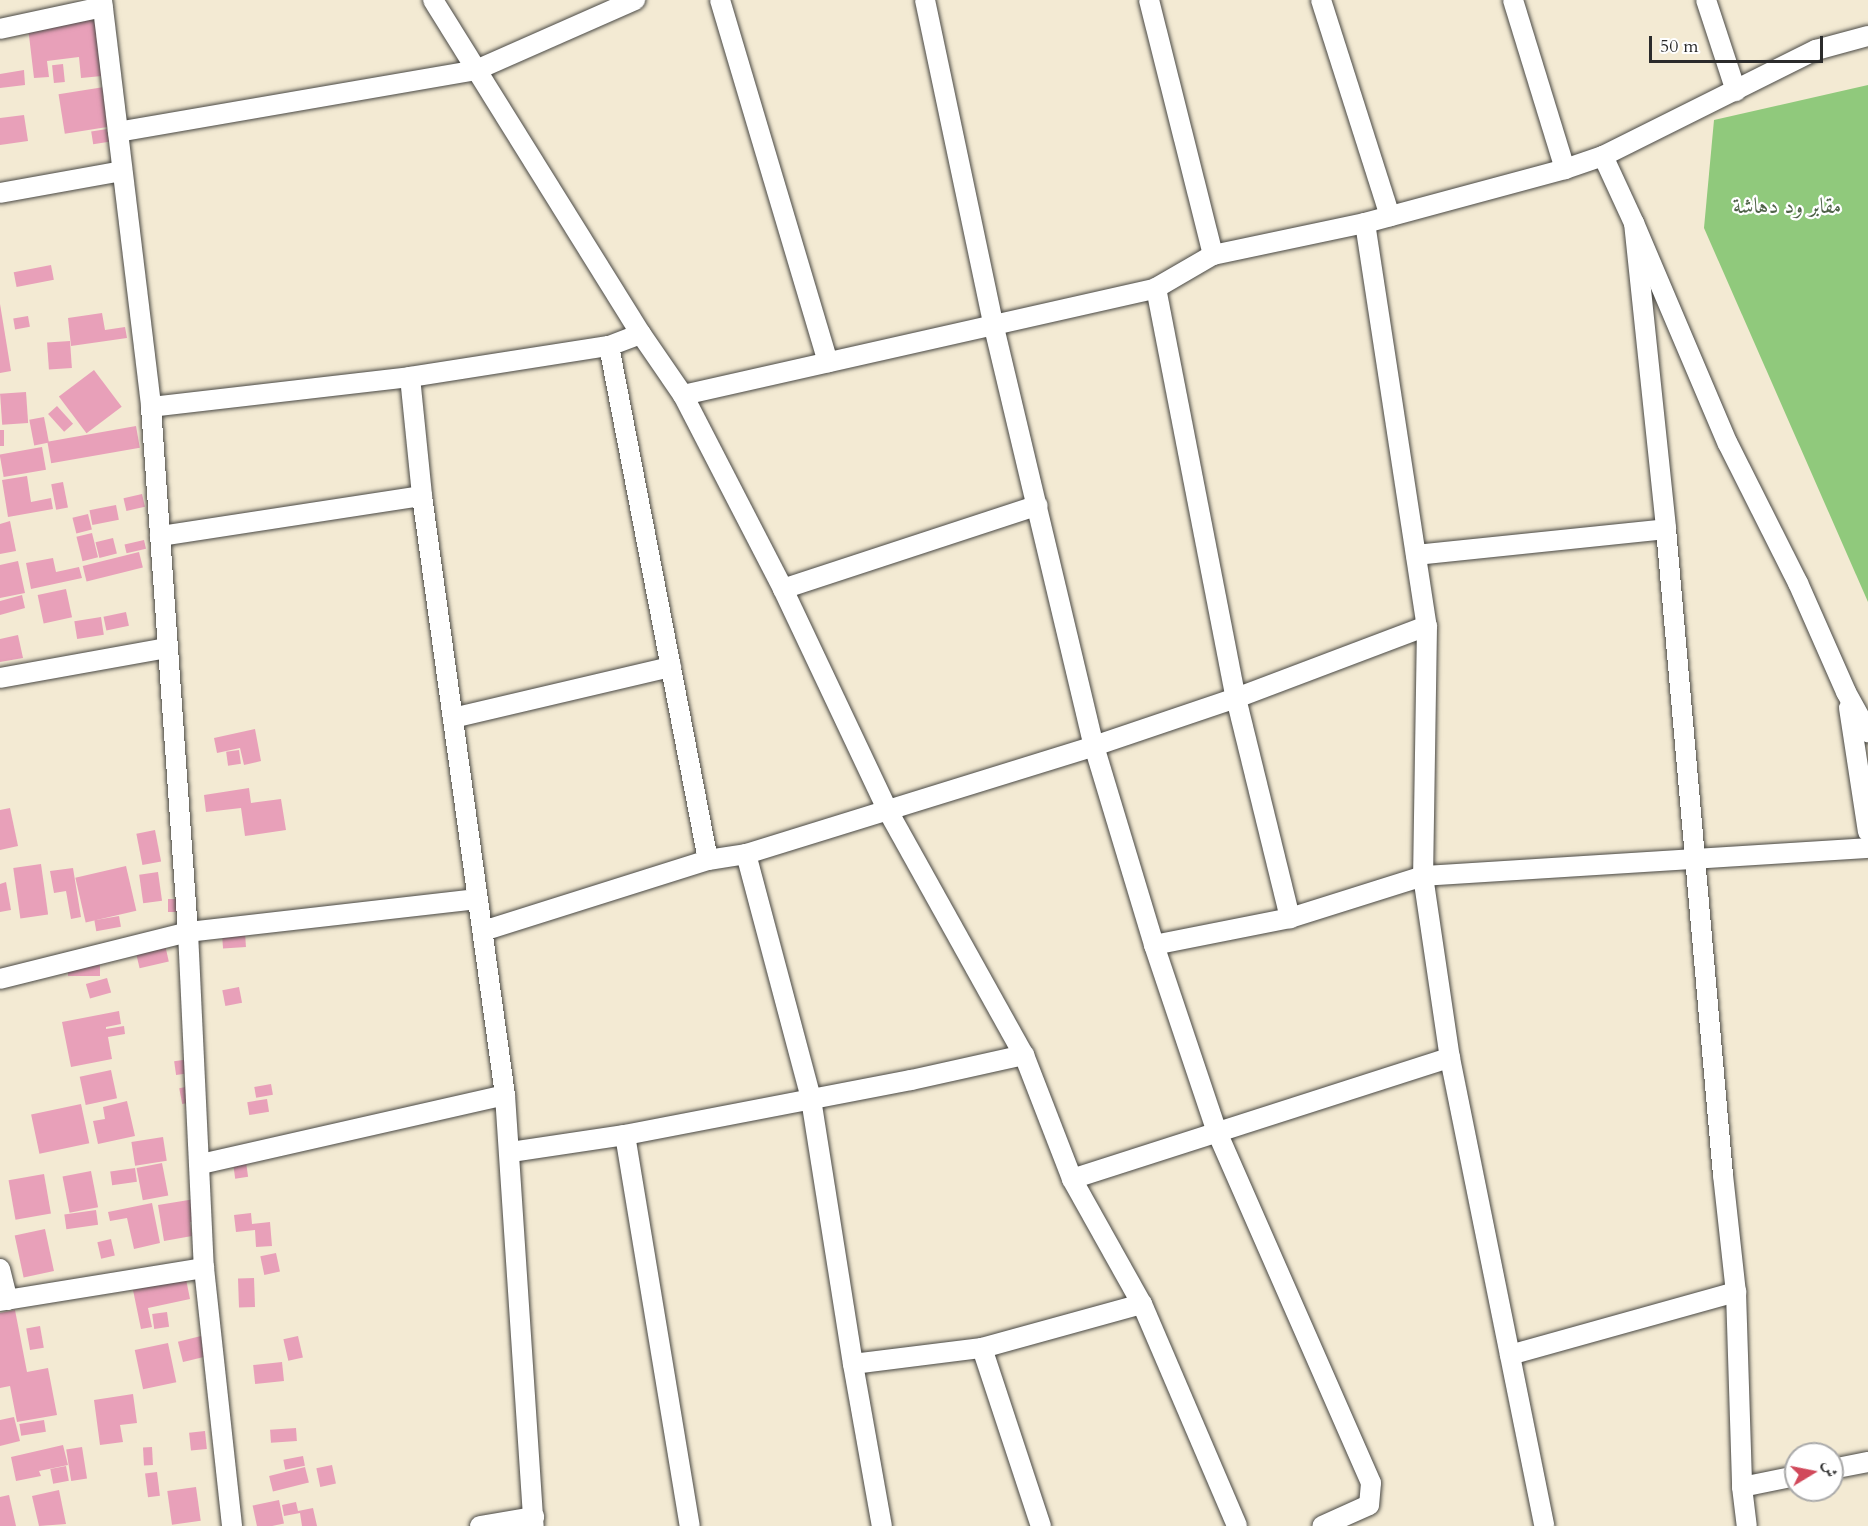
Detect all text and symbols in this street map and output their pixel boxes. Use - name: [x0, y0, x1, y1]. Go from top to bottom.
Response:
- scale bar: [1652, 24, 1826, 62]
- text: 50 m: [1660, 34, 1699, 59]
- park label: مقابر ود دهاشة: [1733, 194, 1841, 220]
- north arrow: [1784, 1442, 1844, 1502]
- text: ش: [1818, 1459, 1842, 1479]

